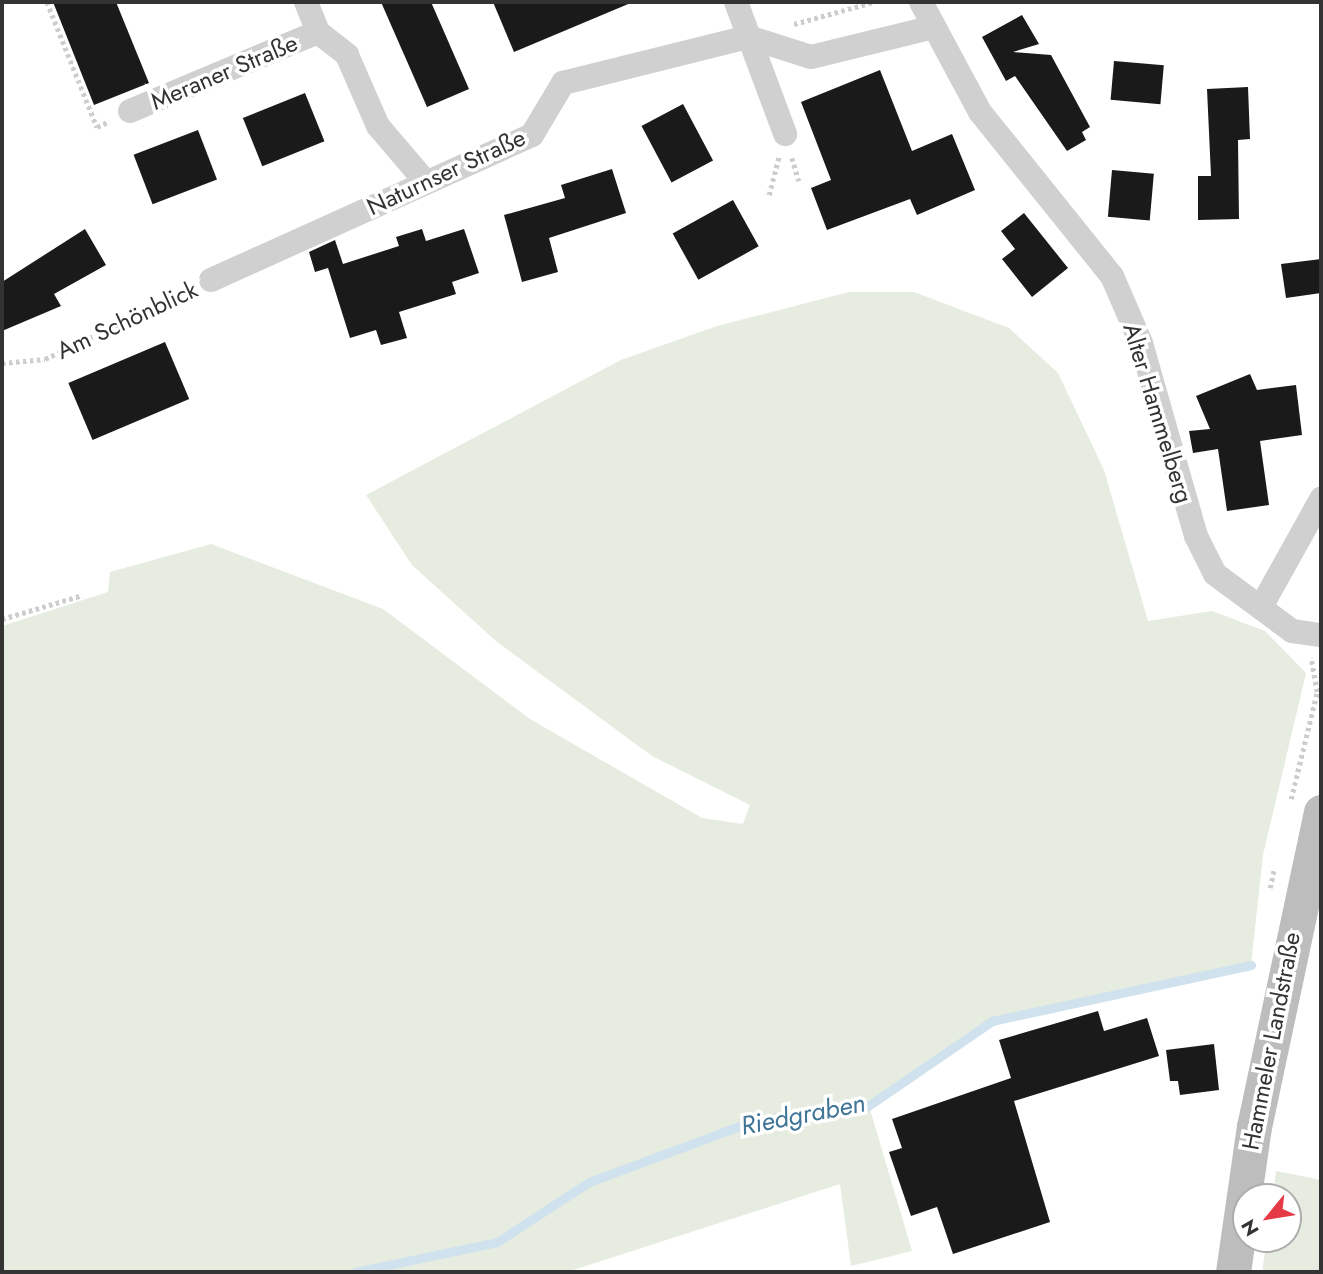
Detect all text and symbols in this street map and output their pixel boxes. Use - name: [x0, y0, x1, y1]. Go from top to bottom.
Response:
- street label: Meraner Straße: [146, 28, 302, 116]
- street label: Naturnser Straße: [362, 123, 530, 221]
- street label: Am Schönblick: [52, 275, 202, 365]
- street label: Alter Hammelberg: [1117, 320, 1199, 506]
- street label: Hammeler Landstraße: [1236, 930, 1306, 1152]
- water label: Riedgraben: [738, 1088, 868, 1142]
- north arrow: [1232, 1183, 1302, 1253]
- text: N: [1235, 1214, 1266, 1241]

